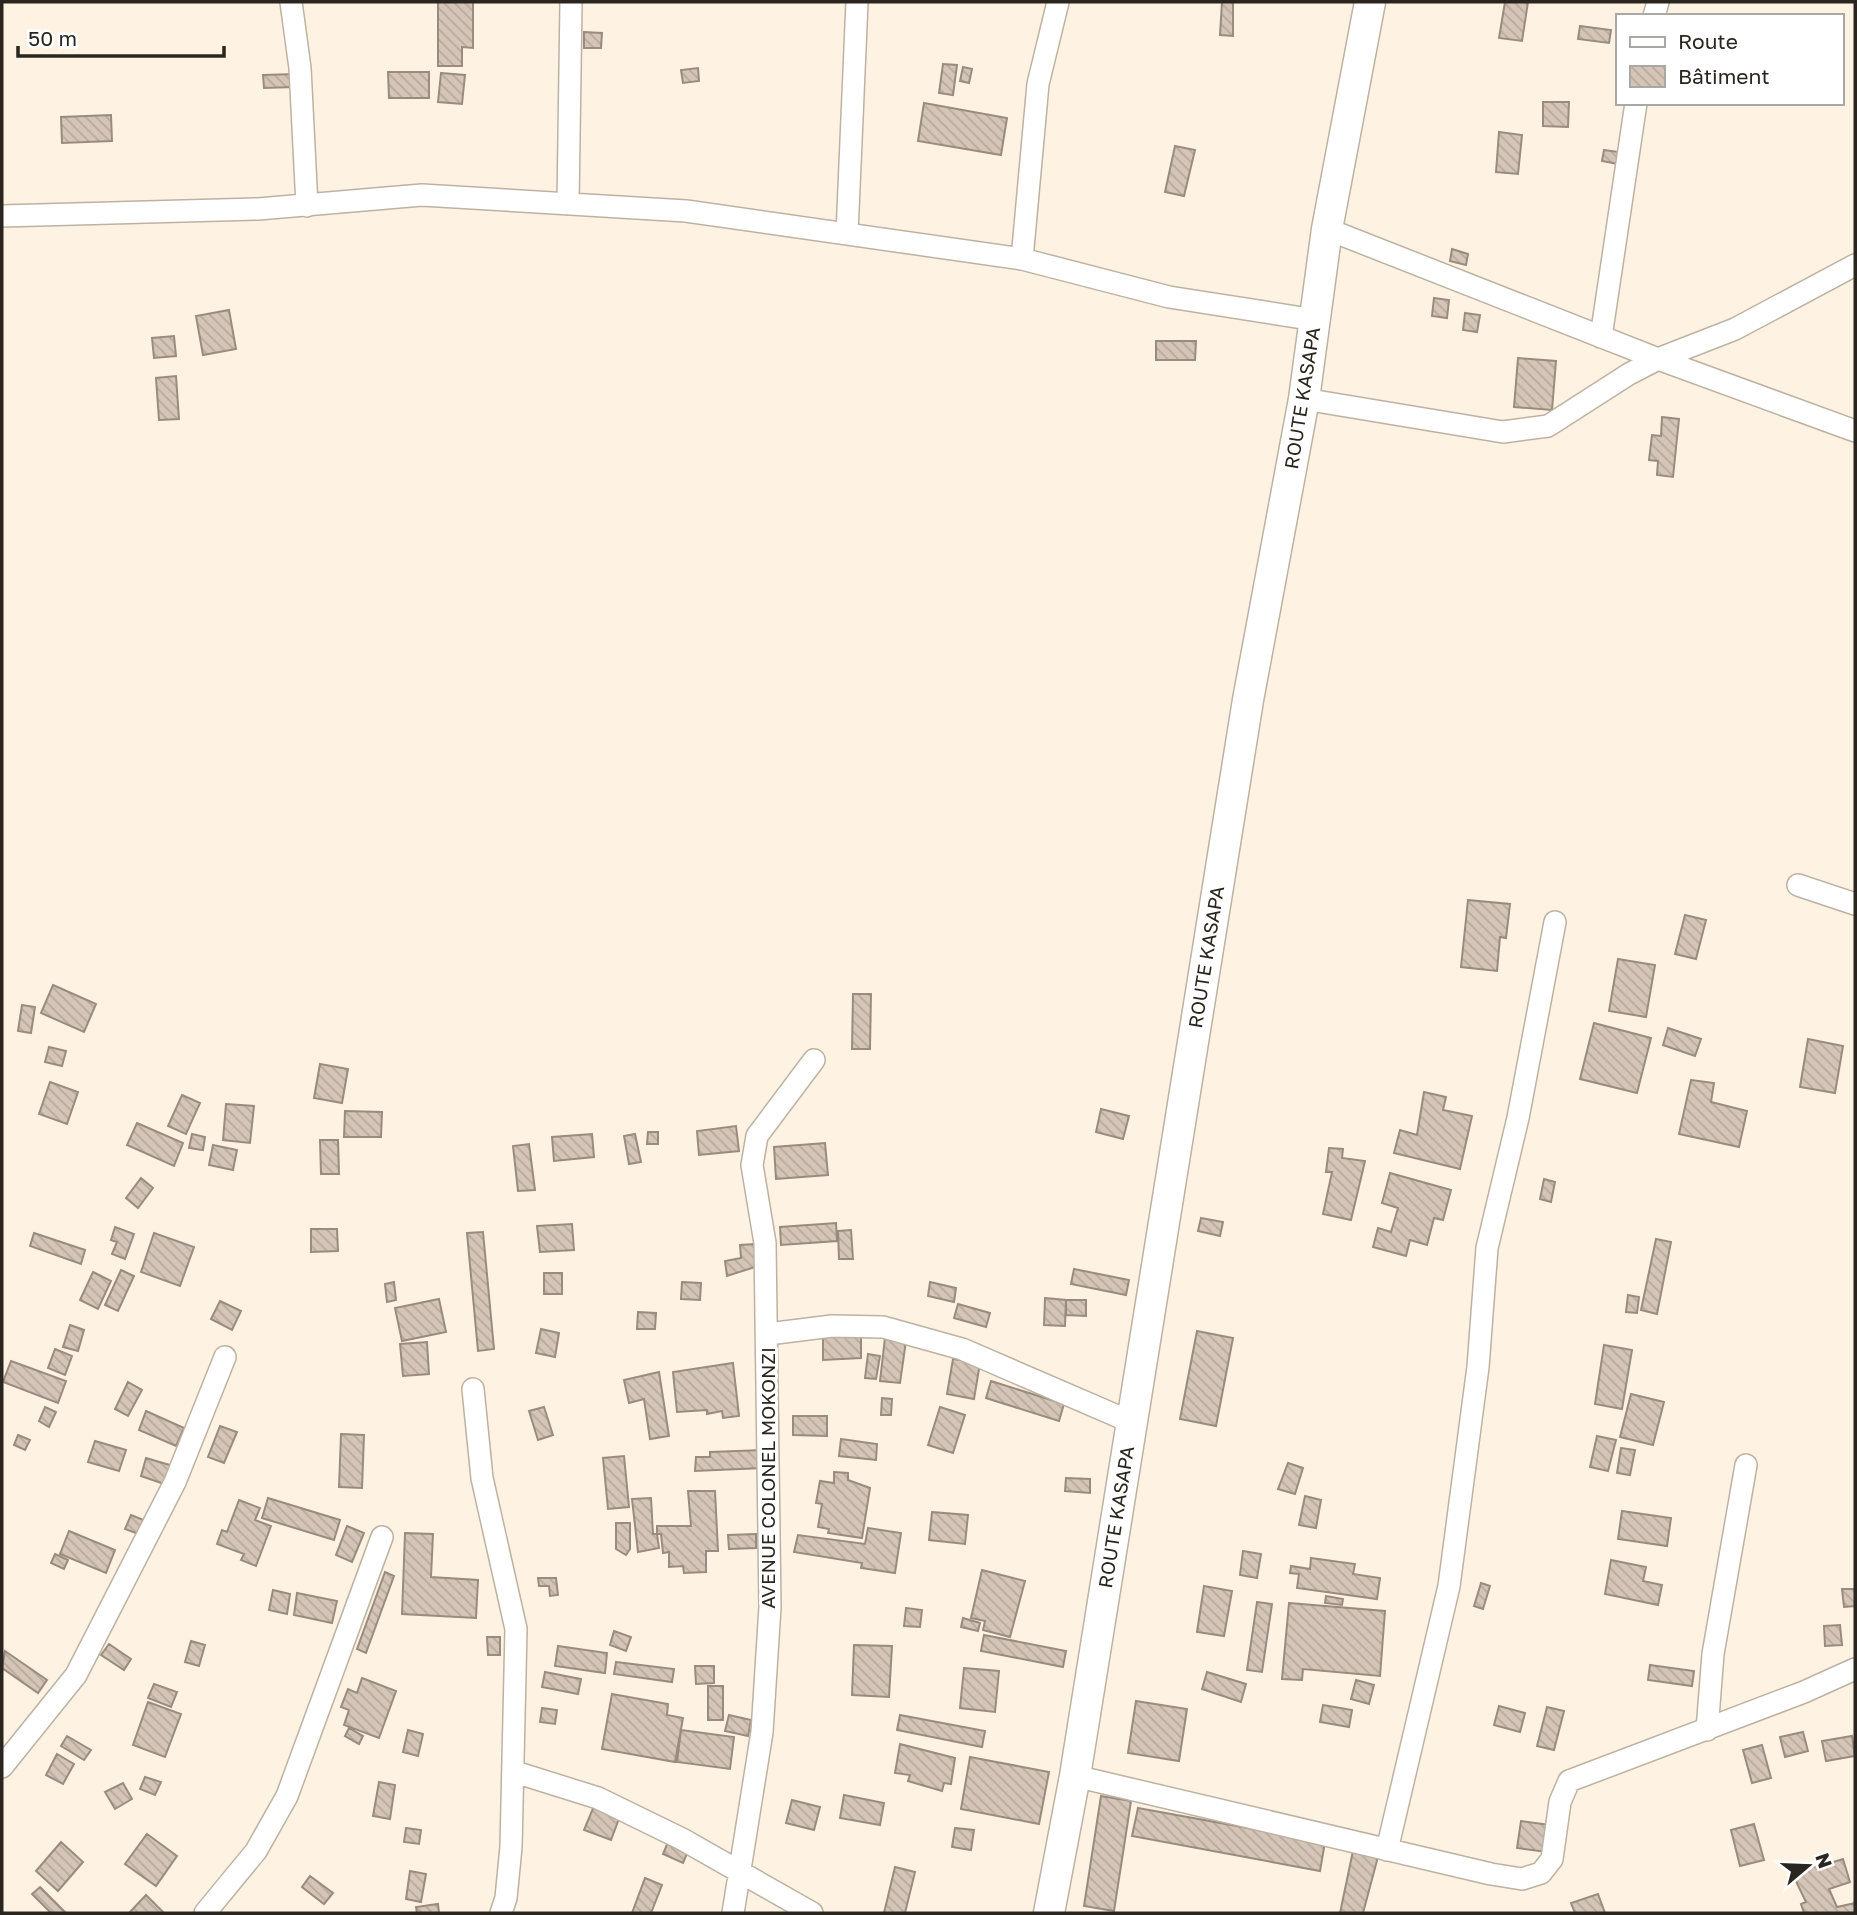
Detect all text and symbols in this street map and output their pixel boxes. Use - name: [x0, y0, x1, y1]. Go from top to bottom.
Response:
- scale bar: [18, 14, 224, 58]
- legend: [1616, 14, 1843, 105]
- text: 50 m: [28, 25, 77, 51]
- text: Route: [1678, 28, 1738, 54]
- text: Bâtiment: [1678, 63, 1770, 89]
- street label: ROUTE KASAPA: [1279, 325, 1324, 471]
- street label: ROUTE KASAPA: [1183, 884, 1228, 1030]
- street label: AVENUE COLONEL MOKONZI: [756, 1347, 779, 1609]
- street label: ROUTE KASAPA: [1093, 1444, 1138, 1590]
- north arrow: [1773, 1831, 1843, 1901]
- text: N: [1811, 1850, 1838, 1871]

